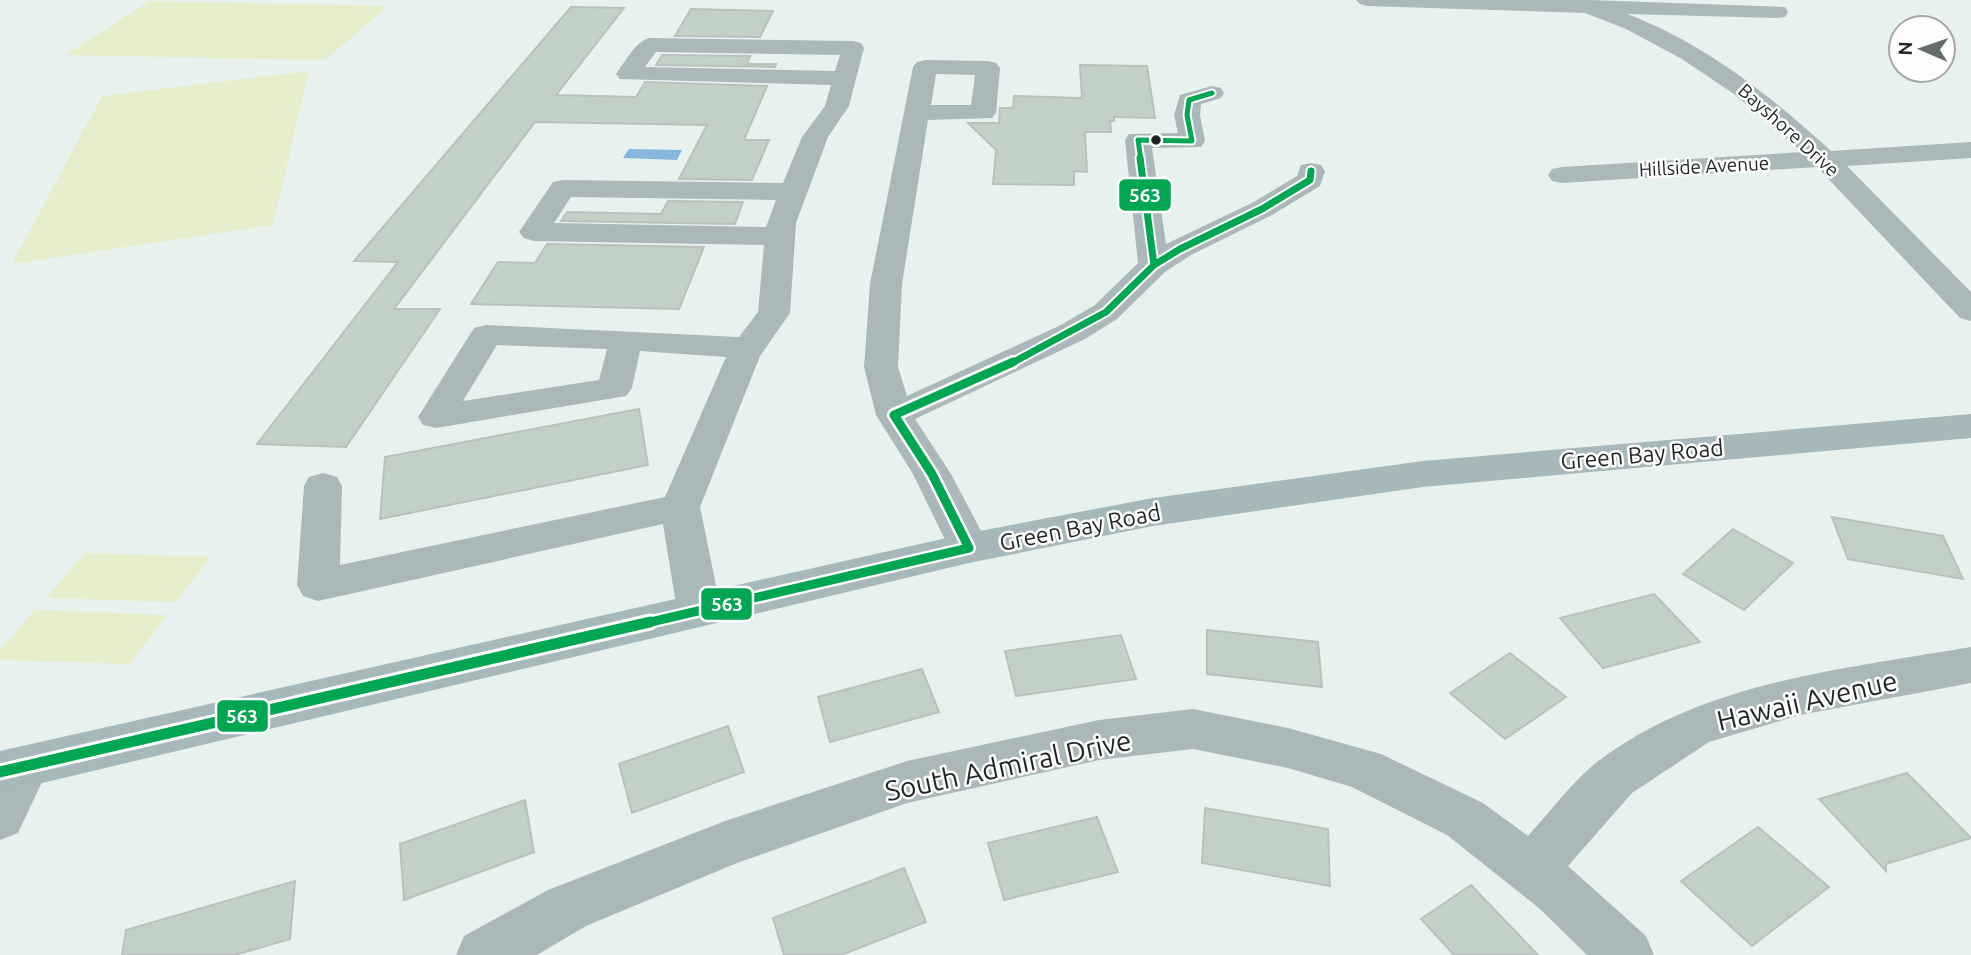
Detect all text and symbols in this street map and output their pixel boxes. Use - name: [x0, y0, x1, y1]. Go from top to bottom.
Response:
- north arrow: [1887, 14, 1957, 84]
- text: N: [1894, 41, 1916, 56]
- street label: Bayshore Drive: [1734, 79, 1844, 181]
- unlabelled marker: [1149, 133, 1163, 147]
- street label: Hillside Avenue: [1638, 152, 1770, 180]
- line badge: 563: [1118, 178, 1172, 212]
- text: 563: [1129, 184, 1161, 206]
- street label: Green Bay Road: [1559, 434, 1725, 474]
- street label: Green Bay Road: [997, 499, 1163, 555]
- line badge: 563: [700, 587, 753, 621]
- text: 563: [711, 593, 743, 615]
- street label: Hawaii Avenue: [1714, 664, 1900, 736]
- line badge: 563: [216, 699, 269, 733]
- text: 563: [226, 705, 258, 727]
- street label: South Admiral Drive: [882, 724, 1134, 806]

